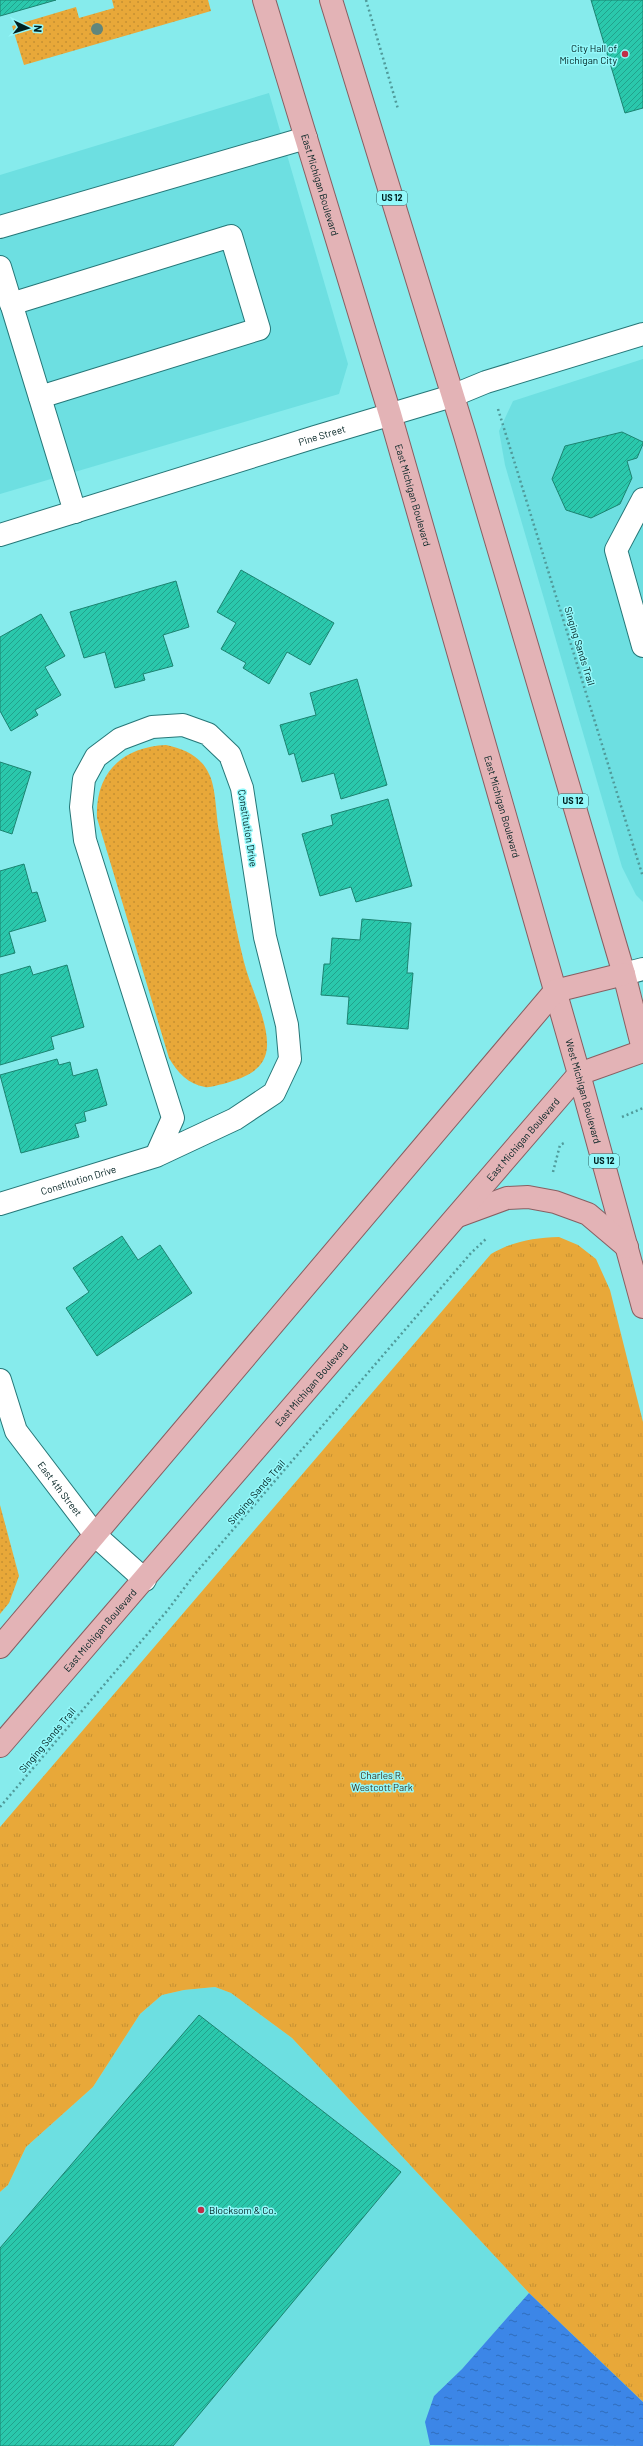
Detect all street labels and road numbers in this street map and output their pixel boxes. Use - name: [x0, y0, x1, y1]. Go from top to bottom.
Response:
- street label: East Michigan Boulevard: [299, 132, 341, 237]
- road number: US 12: [377, 191, 407, 205]
- street label: Pine Street: [297, 422, 347, 448]
- street label: East Michigan Boulevard: [393, 442, 434, 548]
- street label: Singing Sands Trail: [562, 605, 598, 687]
- street label: East Michigan Boulevard: [482, 754, 523, 859]
- street label: Constitution Drive: [236, 788, 260, 868]
- road number: US 12: [558, 794, 588, 808]
- street label: West Michigan Boulevard: [563, 1037, 604, 1145]
- street label: East Michigan Boulevard: [484, 1095, 562, 1183]
- road number: US 12: [589, 1154, 619, 1168]
- street label: Constitution Drive: [39, 1163, 118, 1197]
- street label: East Michigan Boulevard: [272, 1341, 350, 1429]
- street label: Singing Sands Trail: [225, 1457, 287, 1527]
- street label: East 4th Street: [35, 1459, 85, 1519]
- street label: East Michigan Boulevard: [61, 1586, 139, 1674]
- street label: Singing Sands Trail: [16, 1705, 78, 1775]

